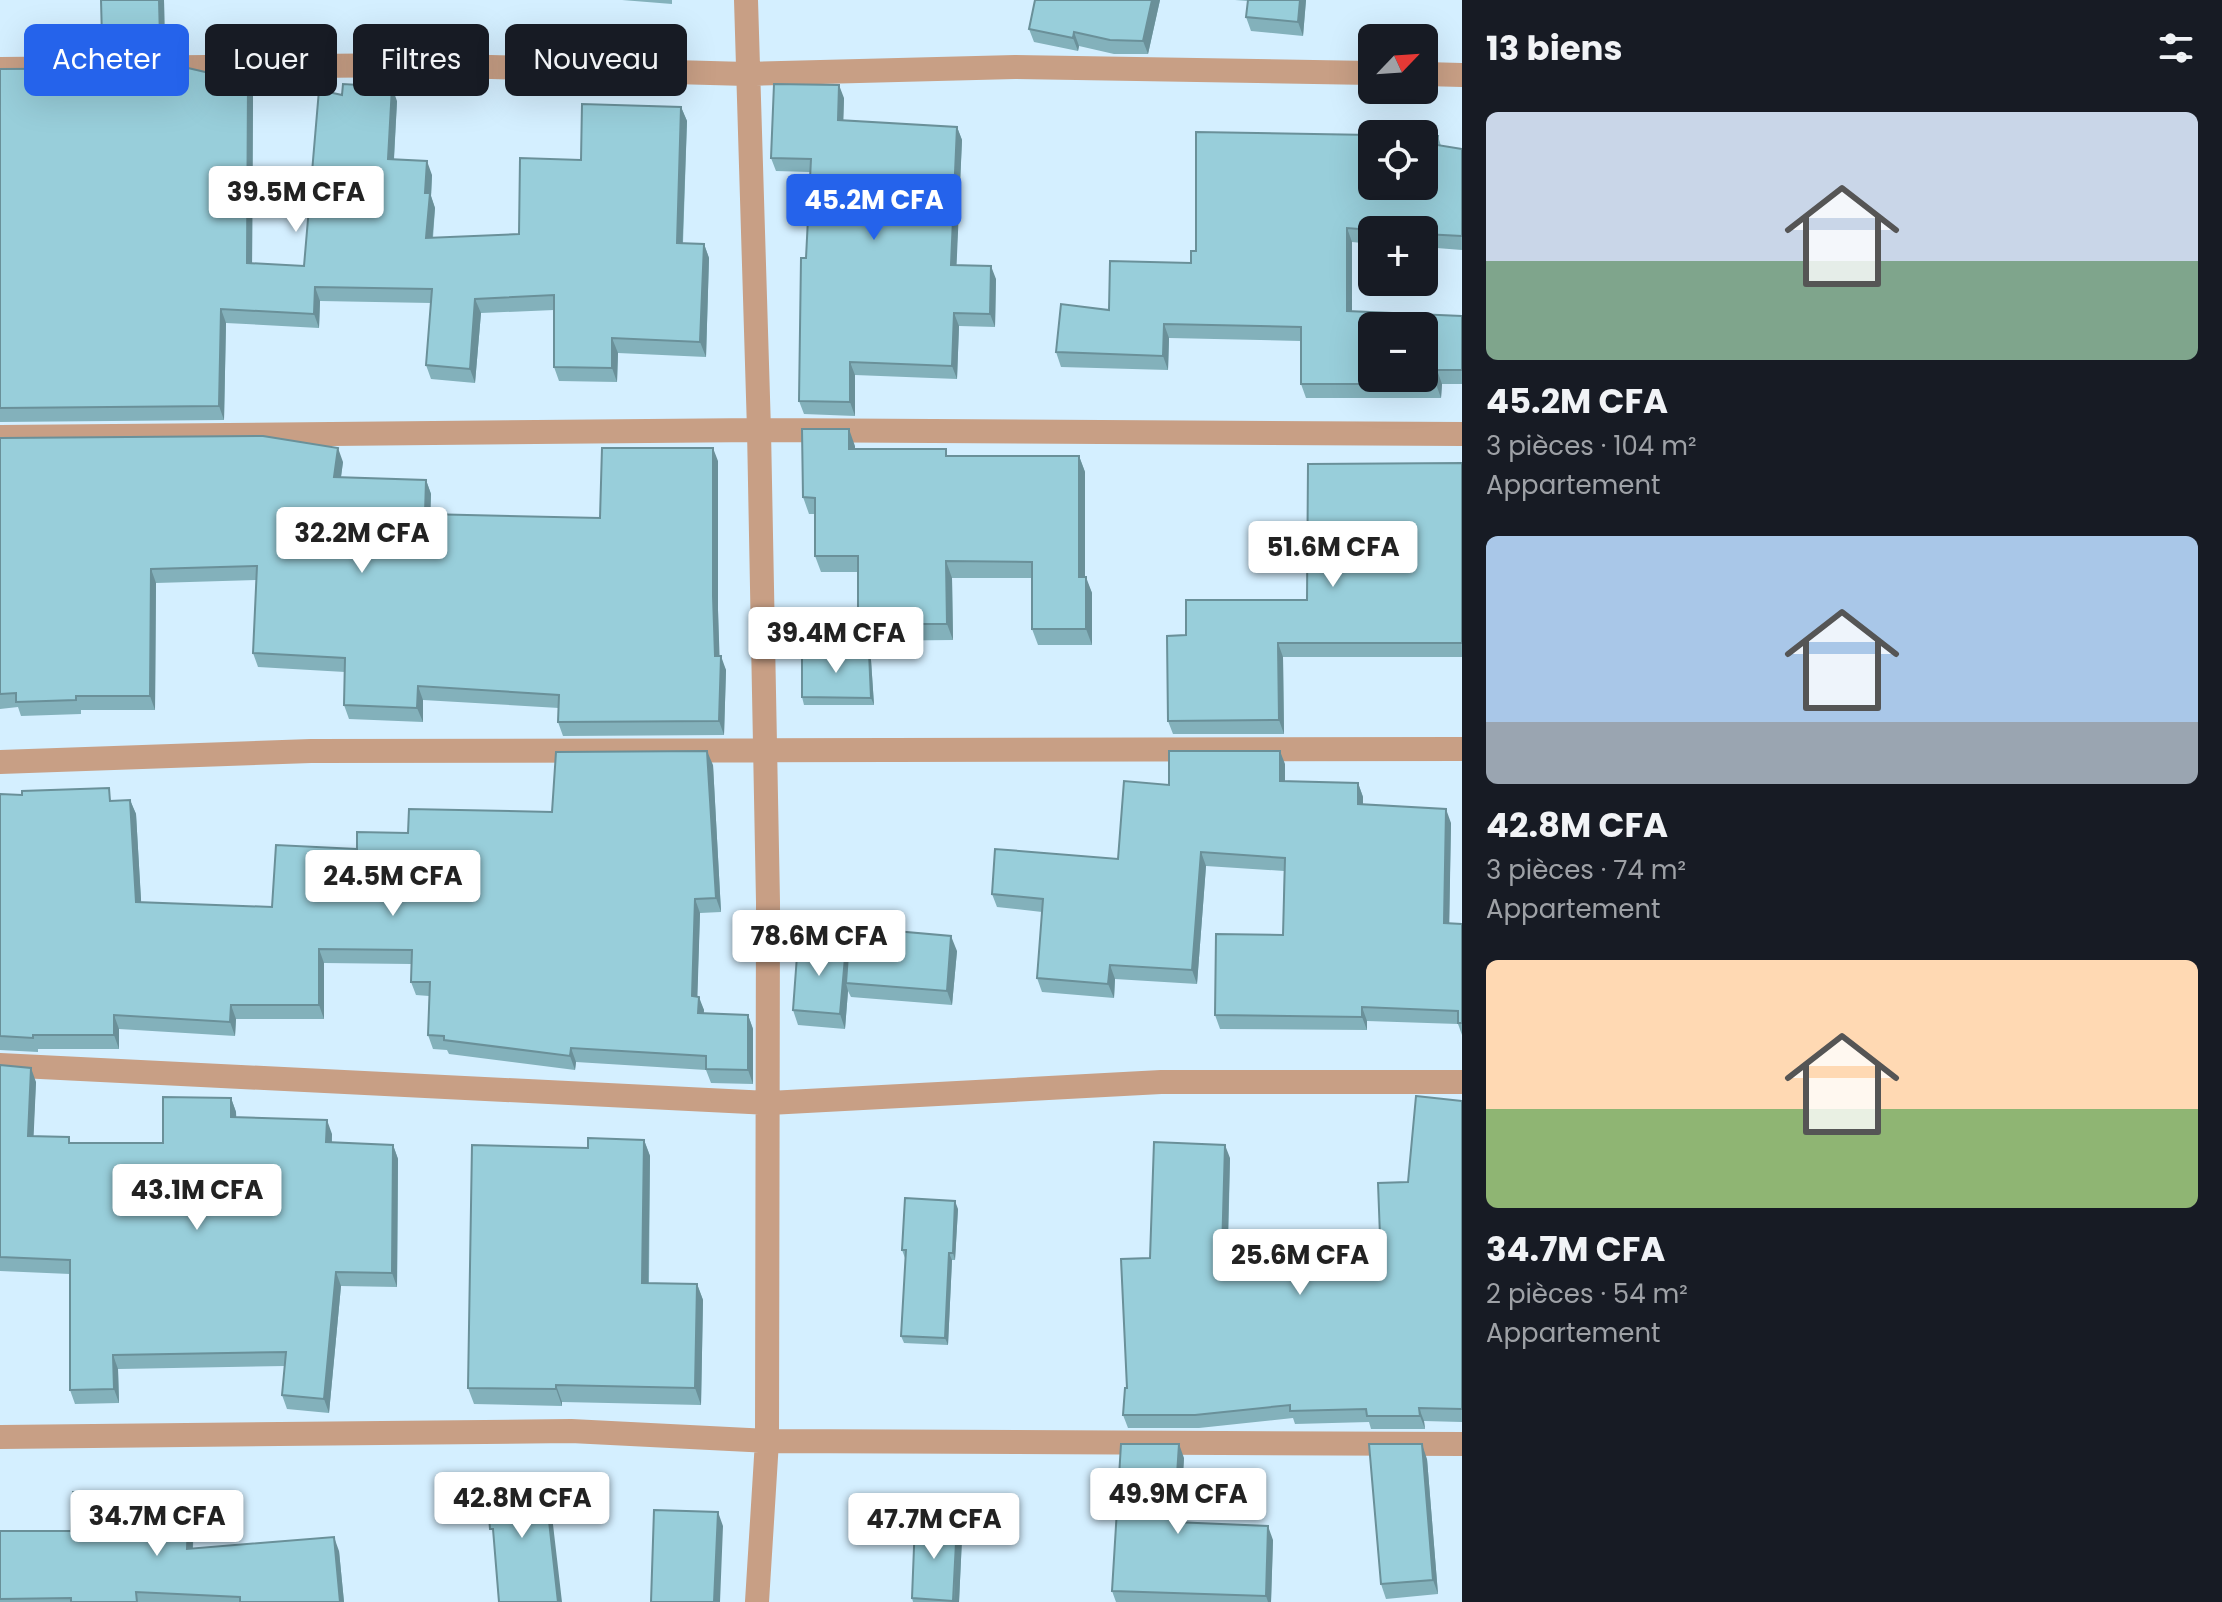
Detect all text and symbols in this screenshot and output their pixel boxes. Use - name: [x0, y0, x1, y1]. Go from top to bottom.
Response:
- chip: Acheter: [24, 24, 189, 96]
- chip: Louer: [205, 24, 337, 96]
- chip: Filtres: [353, 24, 489, 96]
- chip: Nouveau: [505, 24, 687, 96]
- north arrow: [1358, 24, 1438, 104]
- map controls: [1358, 24, 1438, 392]
- text: 13 biens: [1486, 24, 1623, 72]
- icon: filters: [2154, 26, 2198, 70]
- button: locate: [1358, 120, 1438, 200]
- icon: home: [1770, 164, 1914, 308]
- pin: 39.5M CFA: [204, 166, 388, 234]
- text: 39.5M CFA: [227, 174, 365, 210]
- pin: 45.2M CFA: [782, 174, 966, 242]
- text: 45.2M CFA: [804, 182, 944, 218]
- button: +: [1358, 216, 1438, 296]
- button: −: [1358, 312, 1438, 392]
- text: 45.2M CFA: [1486, 377, 1668, 425]
- text: 3 pièces · 104 m²: [1486, 428, 1697, 464]
- text: Appartement: [1486, 467, 1661, 503]
- pin: 32.2M CFA: [270, 507, 454, 575]
- text: 32.2M CFA: [294, 515, 430, 551]
- pin: 51.6M CFA: [1241, 521, 1425, 589]
- text: 51.6M CFA: [1266, 529, 1400, 565]
- icon: home: [1770, 588, 1914, 732]
- pin: 39.4M CFA: [744, 607, 928, 675]
- text: 39.4M CFA: [766, 615, 906, 651]
- text: 42.8M CFA: [1486, 801, 1668, 849]
- pin: 24.5M CFA: [301, 850, 485, 918]
- text: 3 pièces · 74 m²: [1486, 852, 1686, 888]
- text: 24.5M CFA: [323, 858, 463, 894]
- text: Appartement: [1486, 891, 1661, 927]
- pin: 78.6M CFA: [727, 910, 911, 978]
- text: 78.6M CFA: [750, 918, 888, 954]
- icon: home: [1770, 1012, 1914, 1156]
- pin: 43.1M CFA: [105, 1164, 289, 1232]
- text: 43.1M CFA: [130, 1172, 264, 1208]
- text: 34.7M CFA: [1486, 1225, 1665, 1273]
- pin: 25.6M CFA: [1208, 1229, 1392, 1297]
- text: 25.6M CFA: [1231, 1237, 1369, 1273]
- text: 2 pièces · 54 m²: [1486, 1276, 1688, 1312]
- text: Appartement: [1486, 1315, 1661, 1351]
- pin: 49.9M CFA: [1086, 1468, 1270, 1536]
- pin: 42.8M CFA: [430, 1472, 614, 1540]
- text: 49.9M CFA: [1108, 1476, 1248, 1512]
- text: 42.8M CFA: [452, 1480, 592, 1516]
- pin: 34.7M CFA: [65, 1490, 249, 1558]
- pin: 47.7M CFA: [842, 1493, 1026, 1561]
- text: 34.7M CFA: [88, 1498, 226, 1534]
- text: 47.7M CFA: [866, 1501, 1002, 1537]

